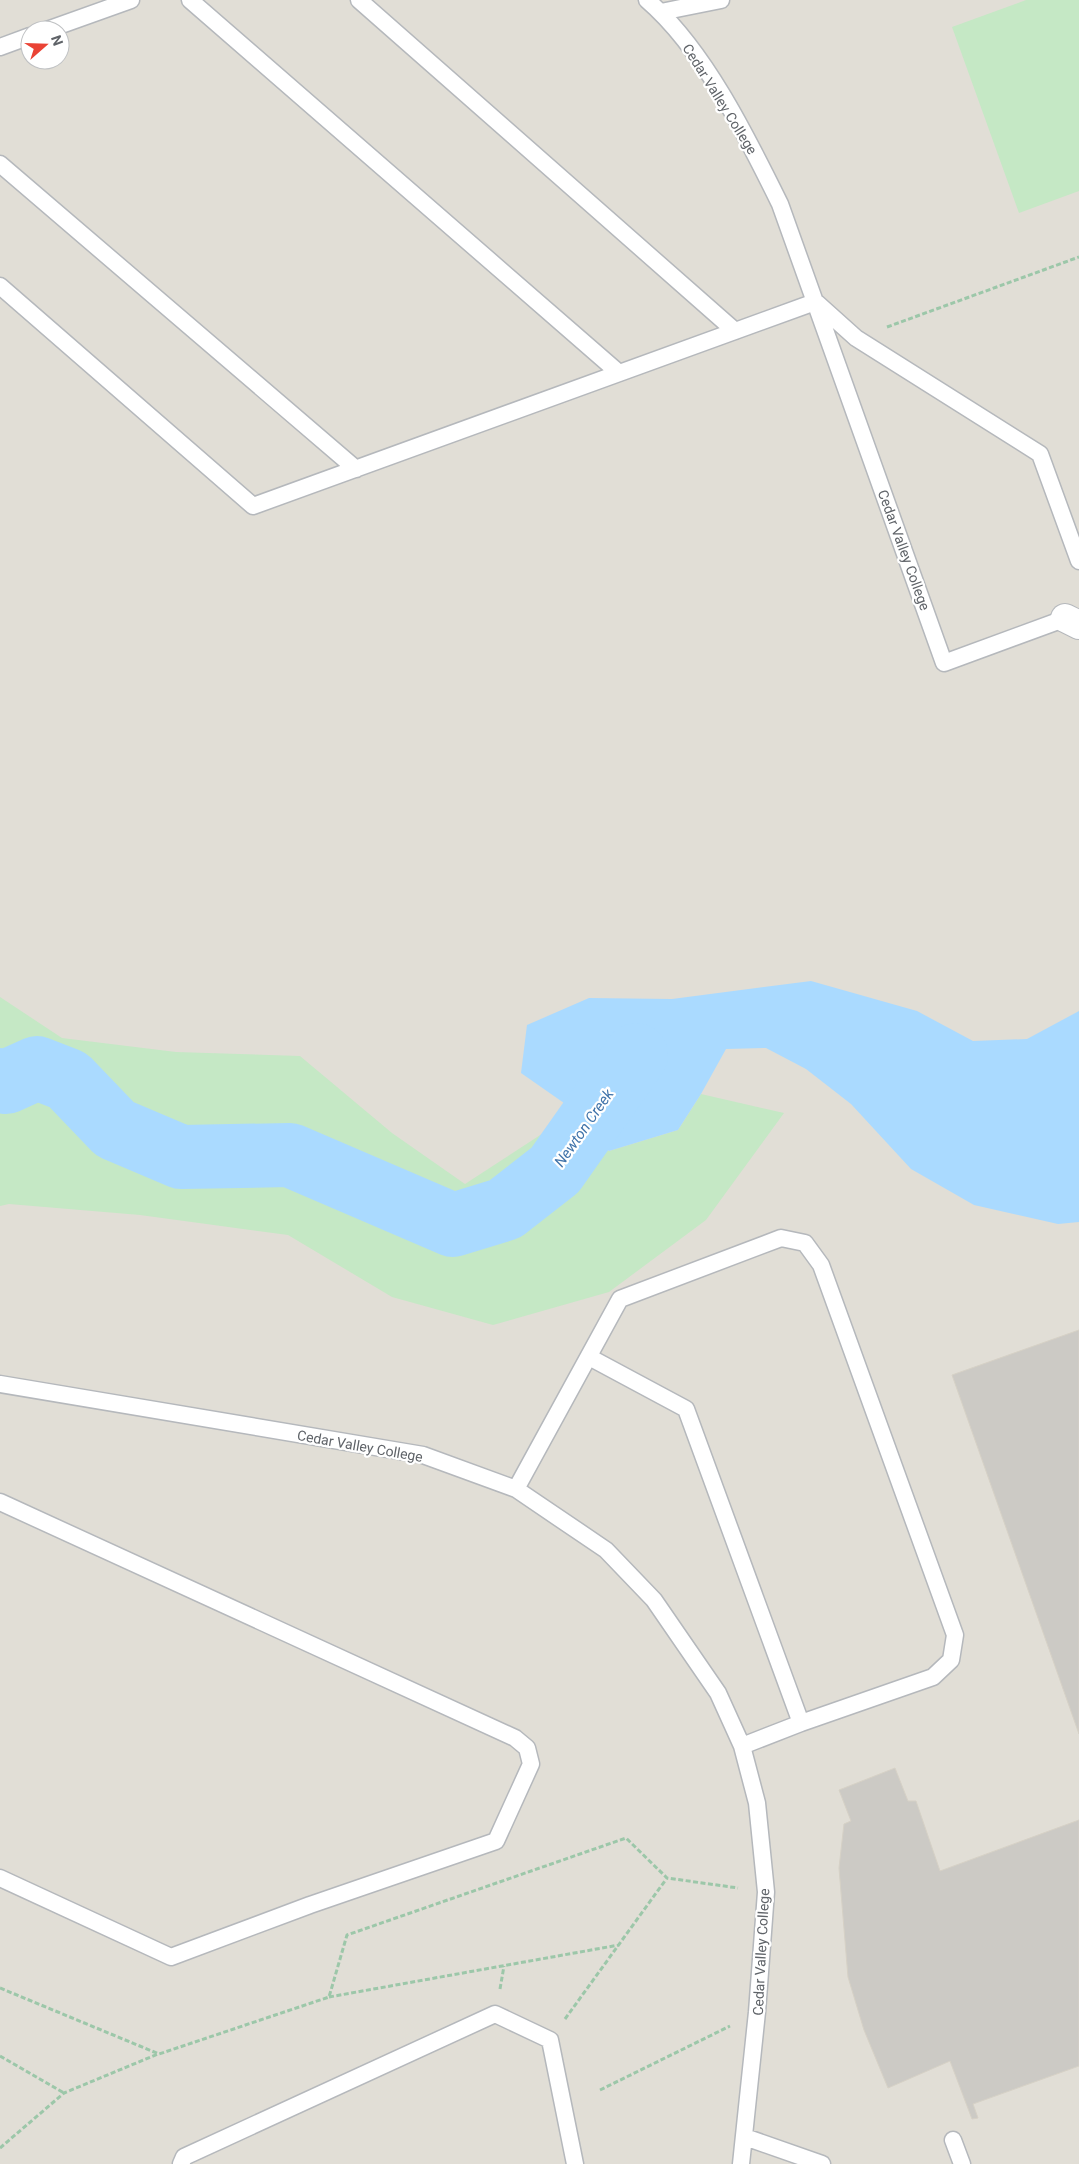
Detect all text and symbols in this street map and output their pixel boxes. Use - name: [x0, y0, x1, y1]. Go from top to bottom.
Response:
- north arrow: [20, 20, 70, 70]
- text: N: [48, 33, 66, 48]
- street label: Cedar Valley College: [679, 41, 761, 157]
- street label: Cedar Valley College: [875, 487, 933, 613]
- water label: Newton Creek: [551, 1085, 618, 1170]
- street label: Cedar Valley College: [296, 1427, 424, 1465]
- street label: Cedar Valley College: [750, 1888, 772, 2016]

